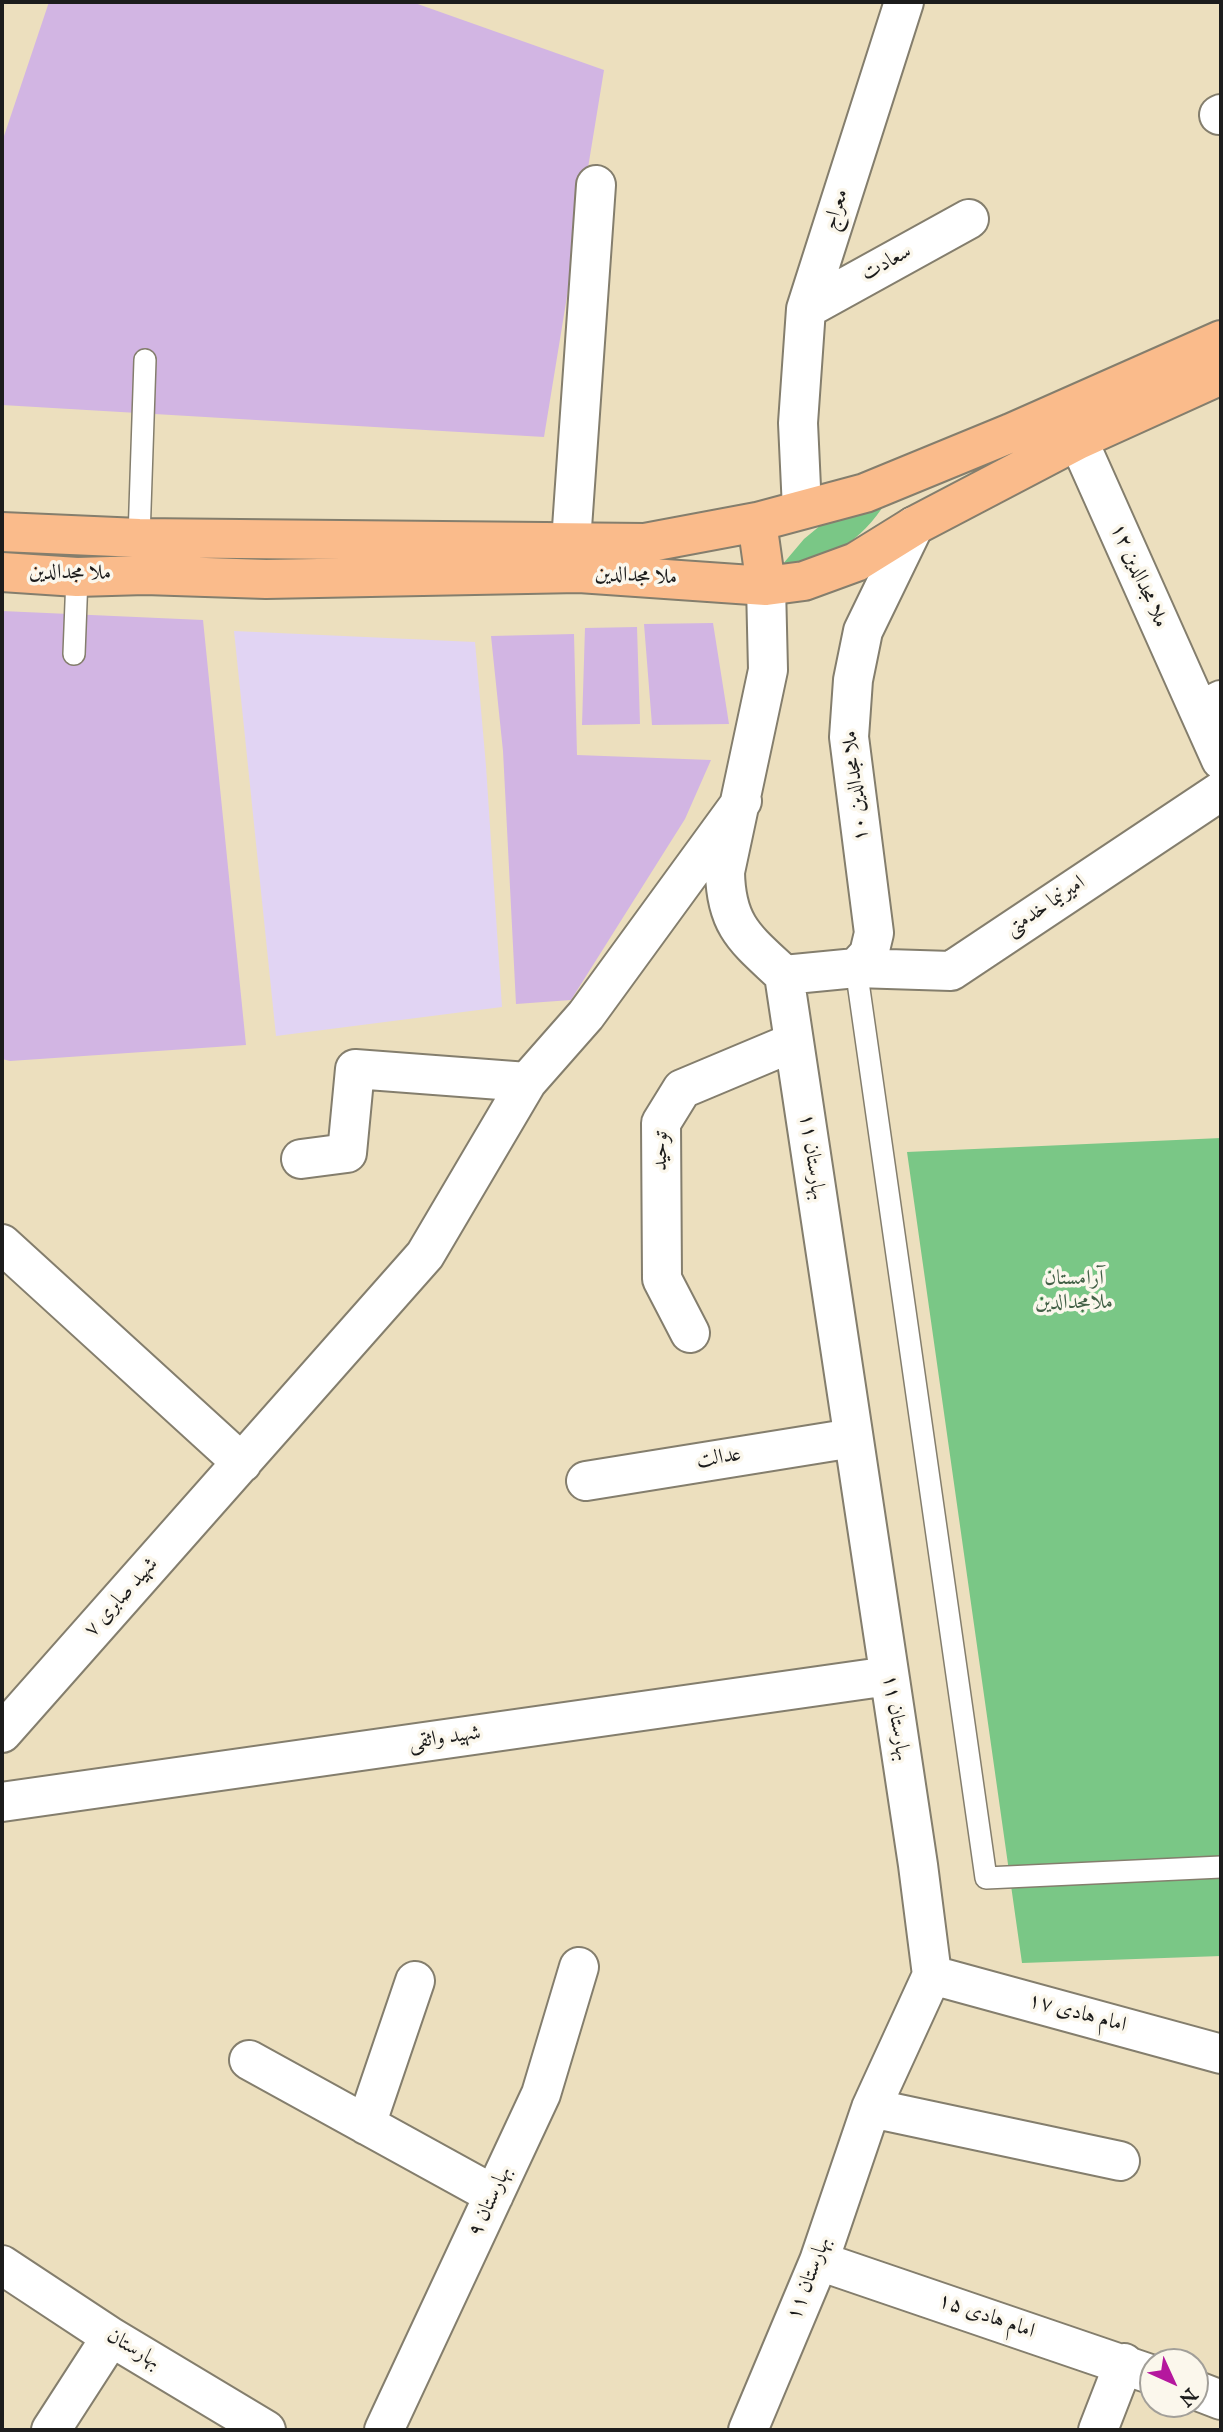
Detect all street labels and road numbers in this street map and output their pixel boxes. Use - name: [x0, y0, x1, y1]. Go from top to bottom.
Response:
- street label: معراج: [819, 186, 855, 234]
- street label: سعادت: [858, 240, 916, 288]
- street label: ملا مجدالدین ١٢: [1104, 520, 1172, 632]
- street label: ملا مجدالدین: [29, 561, 111, 587]
- street label: ملا مجدالدین: [594, 562, 678, 592]
- street label: ملا مجدالدین ١٠: [839, 729, 875, 843]
- street label: امیرنیما خدمتی: [1001, 871, 1091, 943]
- street label: بهارستان ۱۱: [792, 1112, 830, 1202]
- street label: توحید: [649, 1131, 675, 1171]
- street label: عدالت: [695, 1443, 743, 1475]
- street label: شهید صابری ٧: [80, 1553, 164, 1643]
- street label: بهارستان ۱۱: [876, 1673, 914, 1763]
- street label: شهید واثقی: [407, 1721, 483, 1757]
- street label: امام هادی ۱۷: [1025, 1989, 1129, 2039]
- street label: بهارستان ٩: [464, 2163, 518, 2241]
- street label: بهارستان ۱۱: [783, 2234, 837, 2324]
- street label: امام هادی ۱۵: [934, 2289, 1038, 2345]
- street label: بهارستان: [102, 2324, 164, 2376]

